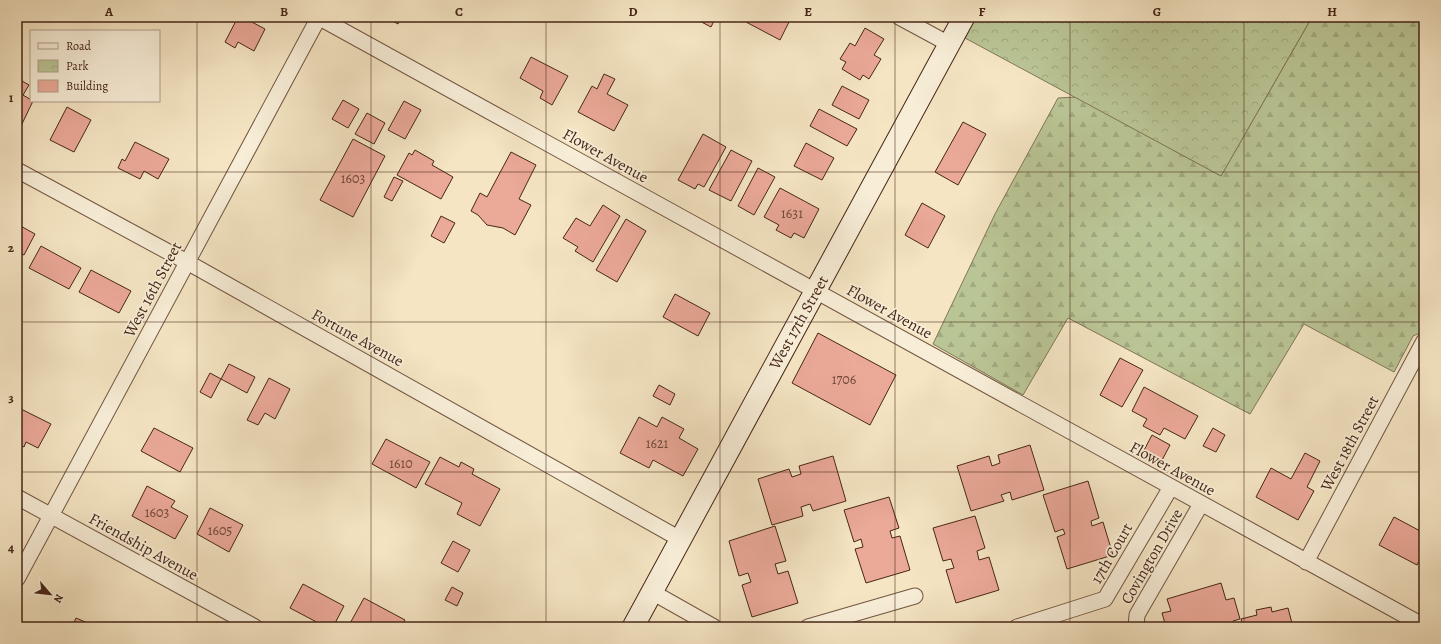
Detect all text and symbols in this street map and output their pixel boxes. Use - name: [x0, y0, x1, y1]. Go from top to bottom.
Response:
- text: A: [104, 3, 114, 20]
- text: B: [280, 3, 288, 20]
- text: C: [455, 3, 463, 20]
- text: D: [628, 3, 638, 20]
- text: E: [804, 3, 812, 20]
- text: F: [979, 3, 986, 20]
- text: G: [1153, 3, 1161, 20]
- text: H: [1327, 3, 1337, 20]
- legend: [30, 30, 160, 102]
- text: Road: [66, 38, 92, 54]
- text: Park: [66, 58, 89, 74]
- text: Building: [66, 78, 108, 94]
- text: 1: [9, 89, 14, 106]
- street label: Flower Avenue: [559, 123, 652, 189]
- house number: 1603: [341, 169, 365, 188]
- house number: 1631: [781, 204, 803, 223]
- street label: West 16th Street: [118, 238, 187, 342]
- text: 2: [8, 239, 15, 256]
- street label: West 17th Street: [763, 272, 834, 374]
- street label: Flower Avenue: [843, 279, 936, 345]
- street label: Fortune Avenue: [307, 303, 408, 372]
- house number: 1706: [832, 370, 856, 389]
- text: 3: [8, 389, 14, 406]
- street label: West 18th Street: [1315, 392, 1384, 496]
- house number: 1621: [646, 434, 669, 453]
- street label: Flower Avenue: [1126, 436, 1219, 502]
- house number: 1610: [389, 454, 413, 473]
- house number: 1603: [145, 503, 169, 522]
- street label: Covington Drive: [1116, 505, 1188, 608]
- street label: Friendship Avenue: [85, 508, 202, 586]
- street label: 17th Court: [1086, 519, 1138, 588]
- house number: 1605: [208, 521, 232, 540]
- text: 4: [8, 539, 14, 556]
- north arrow: [30, 574, 70, 614]
- text: N: [50, 591, 67, 606]

